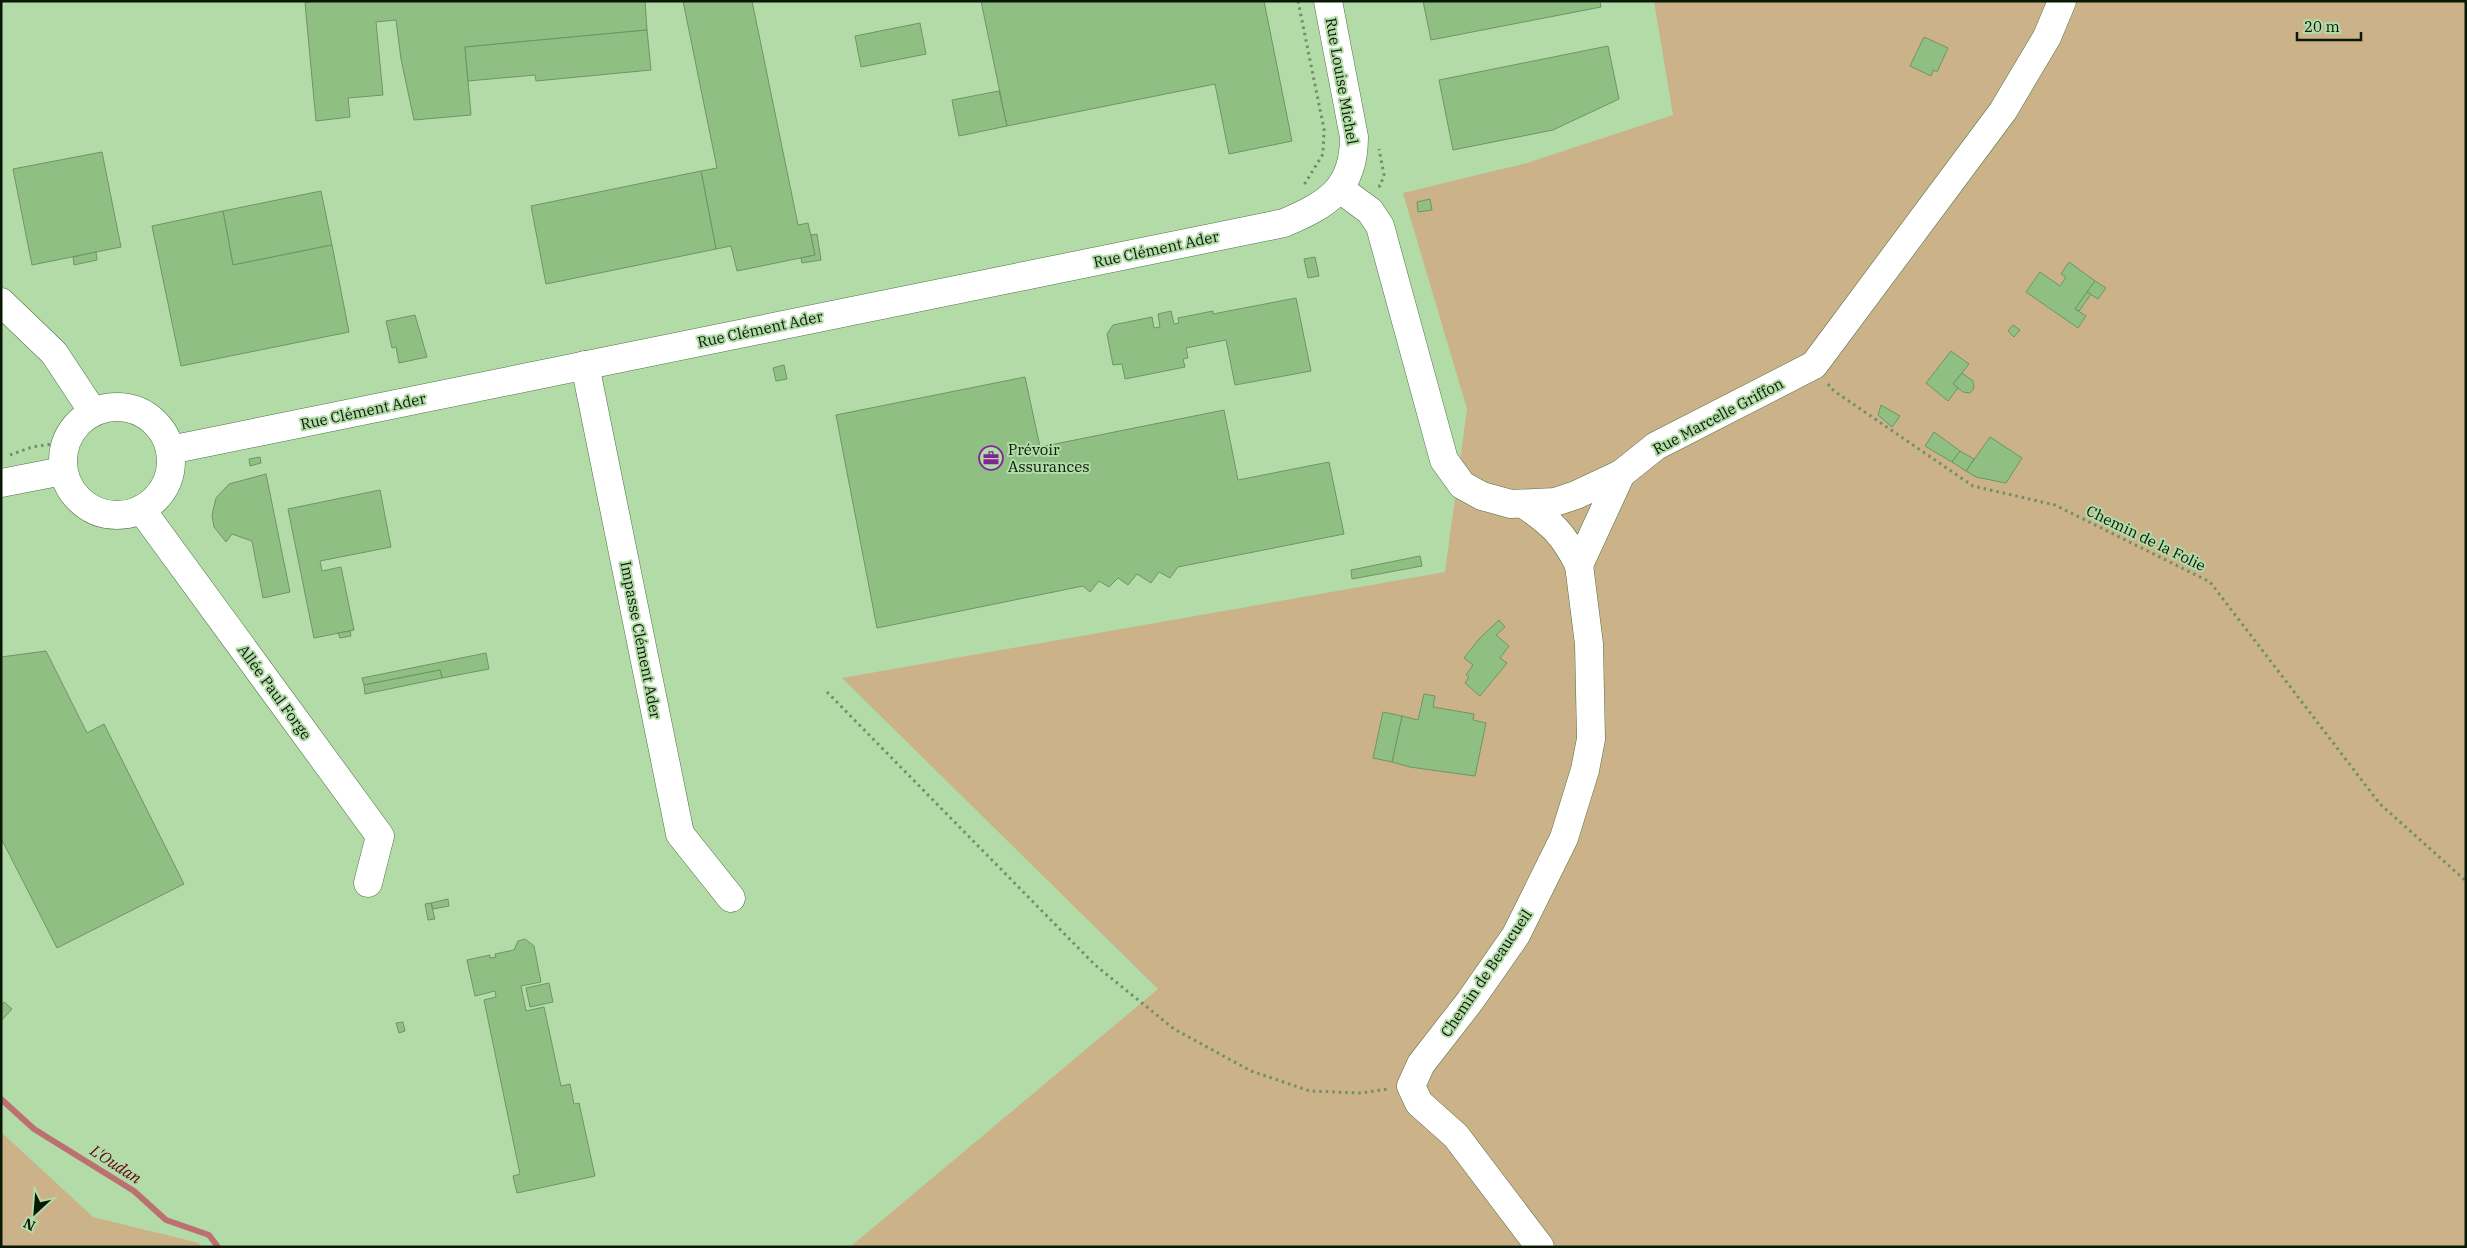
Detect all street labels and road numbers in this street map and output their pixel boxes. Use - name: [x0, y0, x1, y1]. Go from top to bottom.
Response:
- street label: Rue Louise Michel: [1321, 16, 1363, 146]
- street label: Rue Clément Ader: [1092, 226, 1221, 272]
- street label: Rue Clément Ader: [696, 306, 825, 352]
- street label: Rue Marcelle Griffon: [1649, 373, 1787, 458]
- street label: Rue Clément Ader: [299, 388, 428, 434]
- street label: Chemin de la Folie: [2083, 501, 2209, 575]
- street label: Impasse Clément Ader: [616, 560, 666, 721]
- street label: Allée Paul Forge: [234, 641, 316, 743]
- street label: Chemin de Beaucueil: [1436, 906, 1536, 1040]

